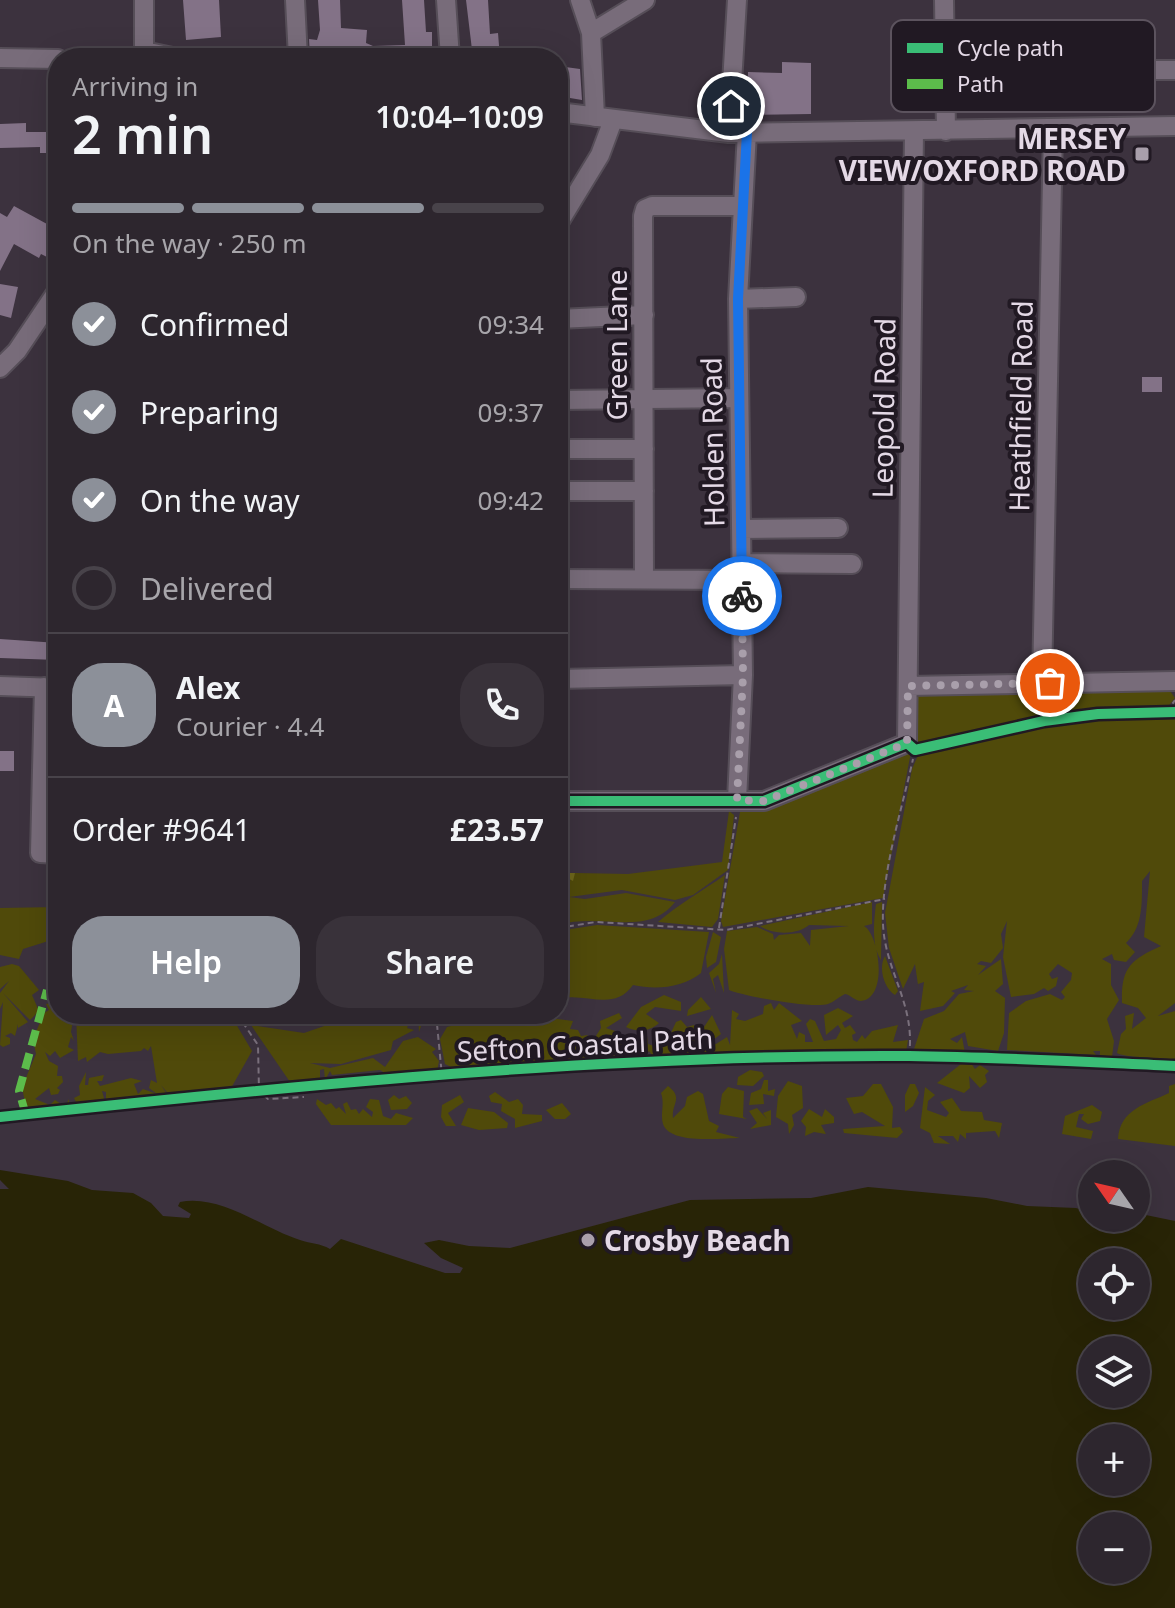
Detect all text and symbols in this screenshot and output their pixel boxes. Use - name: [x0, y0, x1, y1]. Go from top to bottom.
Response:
- legend: [891, 20, 1155, 112]
- text: Cycle path: [957, 32, 1064, 62]
- text: Arriving in: [72, 68, 198, 104]
- text: Path: [957, 68, 1004, 98]
- pin: [697, 72, 765, 140]
- icon: home: [709, 84, 753, 128]
- text: 10:04–10:09: [375, 96, 544, 137]
- text: 2 min: [72, 98, 213, 169]
- place label: MERSEY VIEW/OXFORD ROAD: [839, 119, 1126, 189]
- marker: MERSEY VIEW/OXFORD ROAD: [1133, 145, 1151, 163]
- text: On the way · 250 m: [72, 225, 306, 261]
- street label: Green Lane: [597, 269, 635, 421]
- street label: Heathfield Road: [999, 300, 1041, 512]
- icon: check: [72, 302, 116, 346]
- text: Confirmed: [140, 304, 290, 345]
- text: 09:34: [478, 306, 544, 342]
- street label: Leopold Road: [862, 317, 904, 499]
- street label: Holden Road: [692, 357, 732, 527]
- icon: check: [72, 390, 116, 434]
- text: Preparing: [140, 392, 279, 433]
- text: 09:37: [478, 394, 544, 430]
- icon: check: [72, 478, 116, 522]
- text: On the way: [140, 480, 300, 521]
- text: 09:42: [478, 482, 544, 518]
- courier: [702, 556, 782, 636]
- text: Delivered: [140, 568, 274, 609]
- icon: bike: [720, 574, 764, 618]
- pin: [1016, 649, 1084, 717]
- icon: bag: [1028, 661, 1072, 705]
- button: phone: [460, 663, 544, 747]
- text: Alex: [176, 667, 240, 708]
- text: A: [104, 685, 124, 726]
- text: Courier · 4.4: [176, 708, 324, 744]
- text: Order #9641: [72, 809, 251, 850]
- text: £23.57: [450, 809, 544, 850]
- button: Help: [72, 916, 300, 1008]
- button: Share: [316, 916, 544, 1008]
- street label: Sefton Coastal Path: [456, 1018, 714, 1070]
- north arrow: [1078, 1160, 1150, 1232]
- map controls: [1078, 1160, 1150, 1584]
- place label: Crosby Beach: [604, 1221, 791, 1259]
- marker: Crosby Beach: [579, 1231, 597, 1249]
- button: locate: [1078, 1248, 1150, 1320]
- button: layers: [1078, 1336, 1150, 1408]
- button: +: [1078, 1424, 1150, 1496]
- button: −: [1078, 1512, 1150, 1584]

